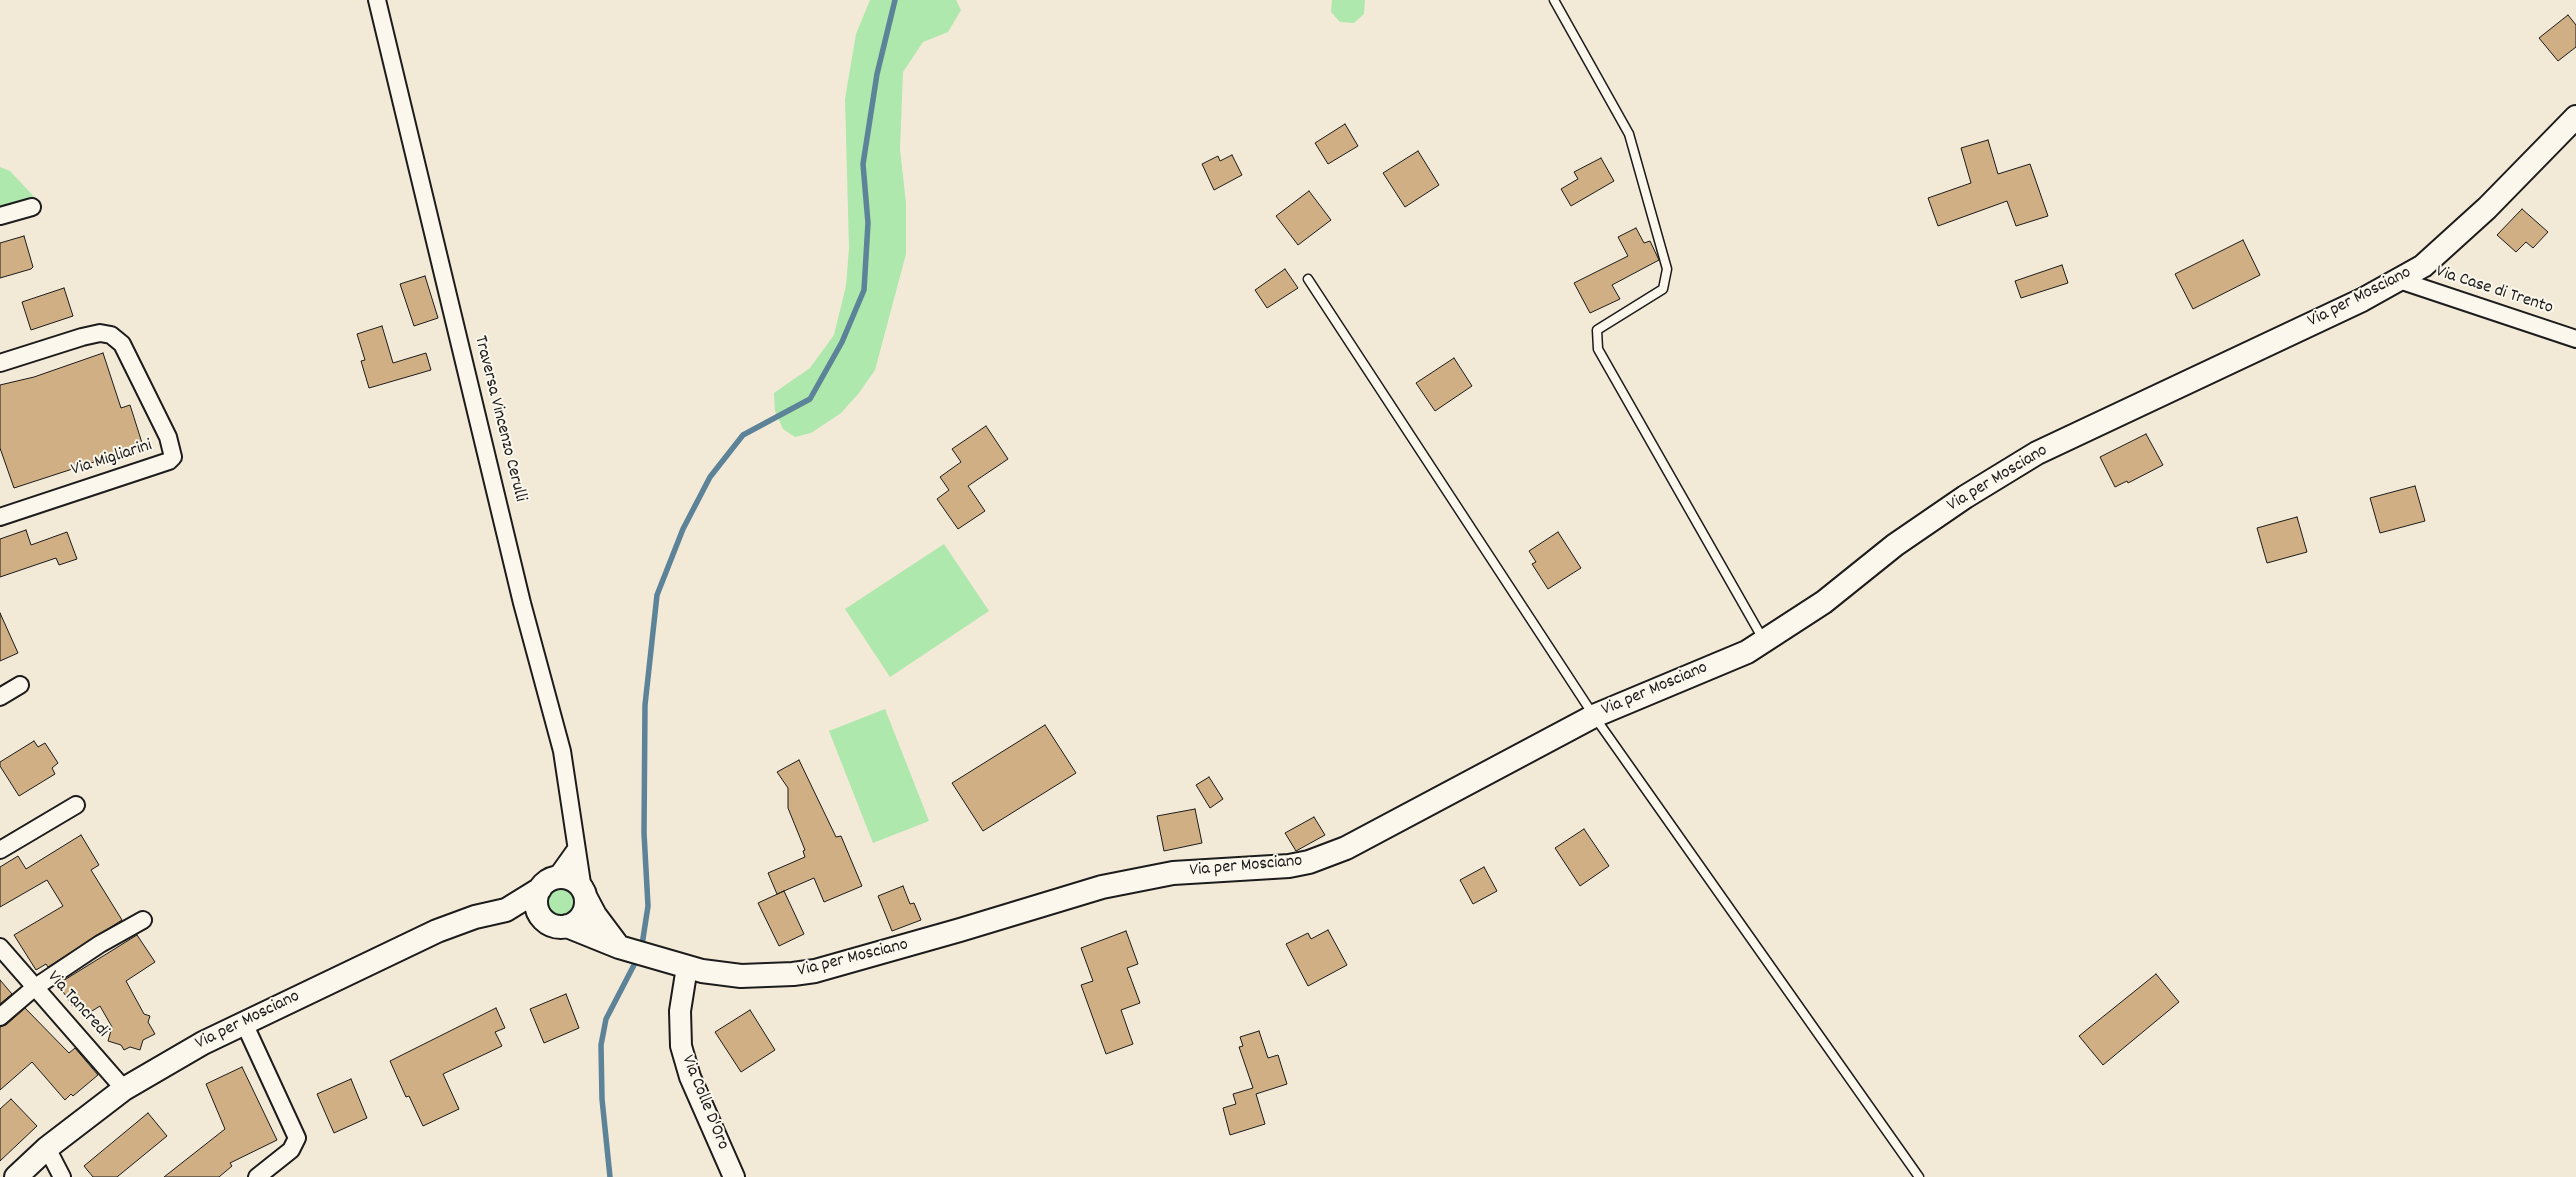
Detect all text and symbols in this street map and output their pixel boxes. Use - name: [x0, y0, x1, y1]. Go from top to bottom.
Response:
- street label: Via Case di Trento: [2433, 262, 2555, 320]
- street label: Via per Mosciano: [2305, 263, 2415, 333]
- street label: Traversa Vincenzo Cerulli: [468, 334, 530, 504]
- street label: Via Migliarini: [69, 436, 155, 482]
- street label: Via per Mosciano: [1944, 441, 2052, 517]
- street label: Via per Mosciano: [1599, 658, 1711, 722]
- street label: Via per Mosciano: [1189, 851, 1303, 883]
- street label: Via per Mosciano: [796, 935, 910, 983]
- street label: Via Tancredi: [42, 967, 112, 1043]
- street label: Via per Mosciano: [192, 987, 304, 1055]
- street label: Via Colle D'Oro: [675, 1053, 733, 1153]

